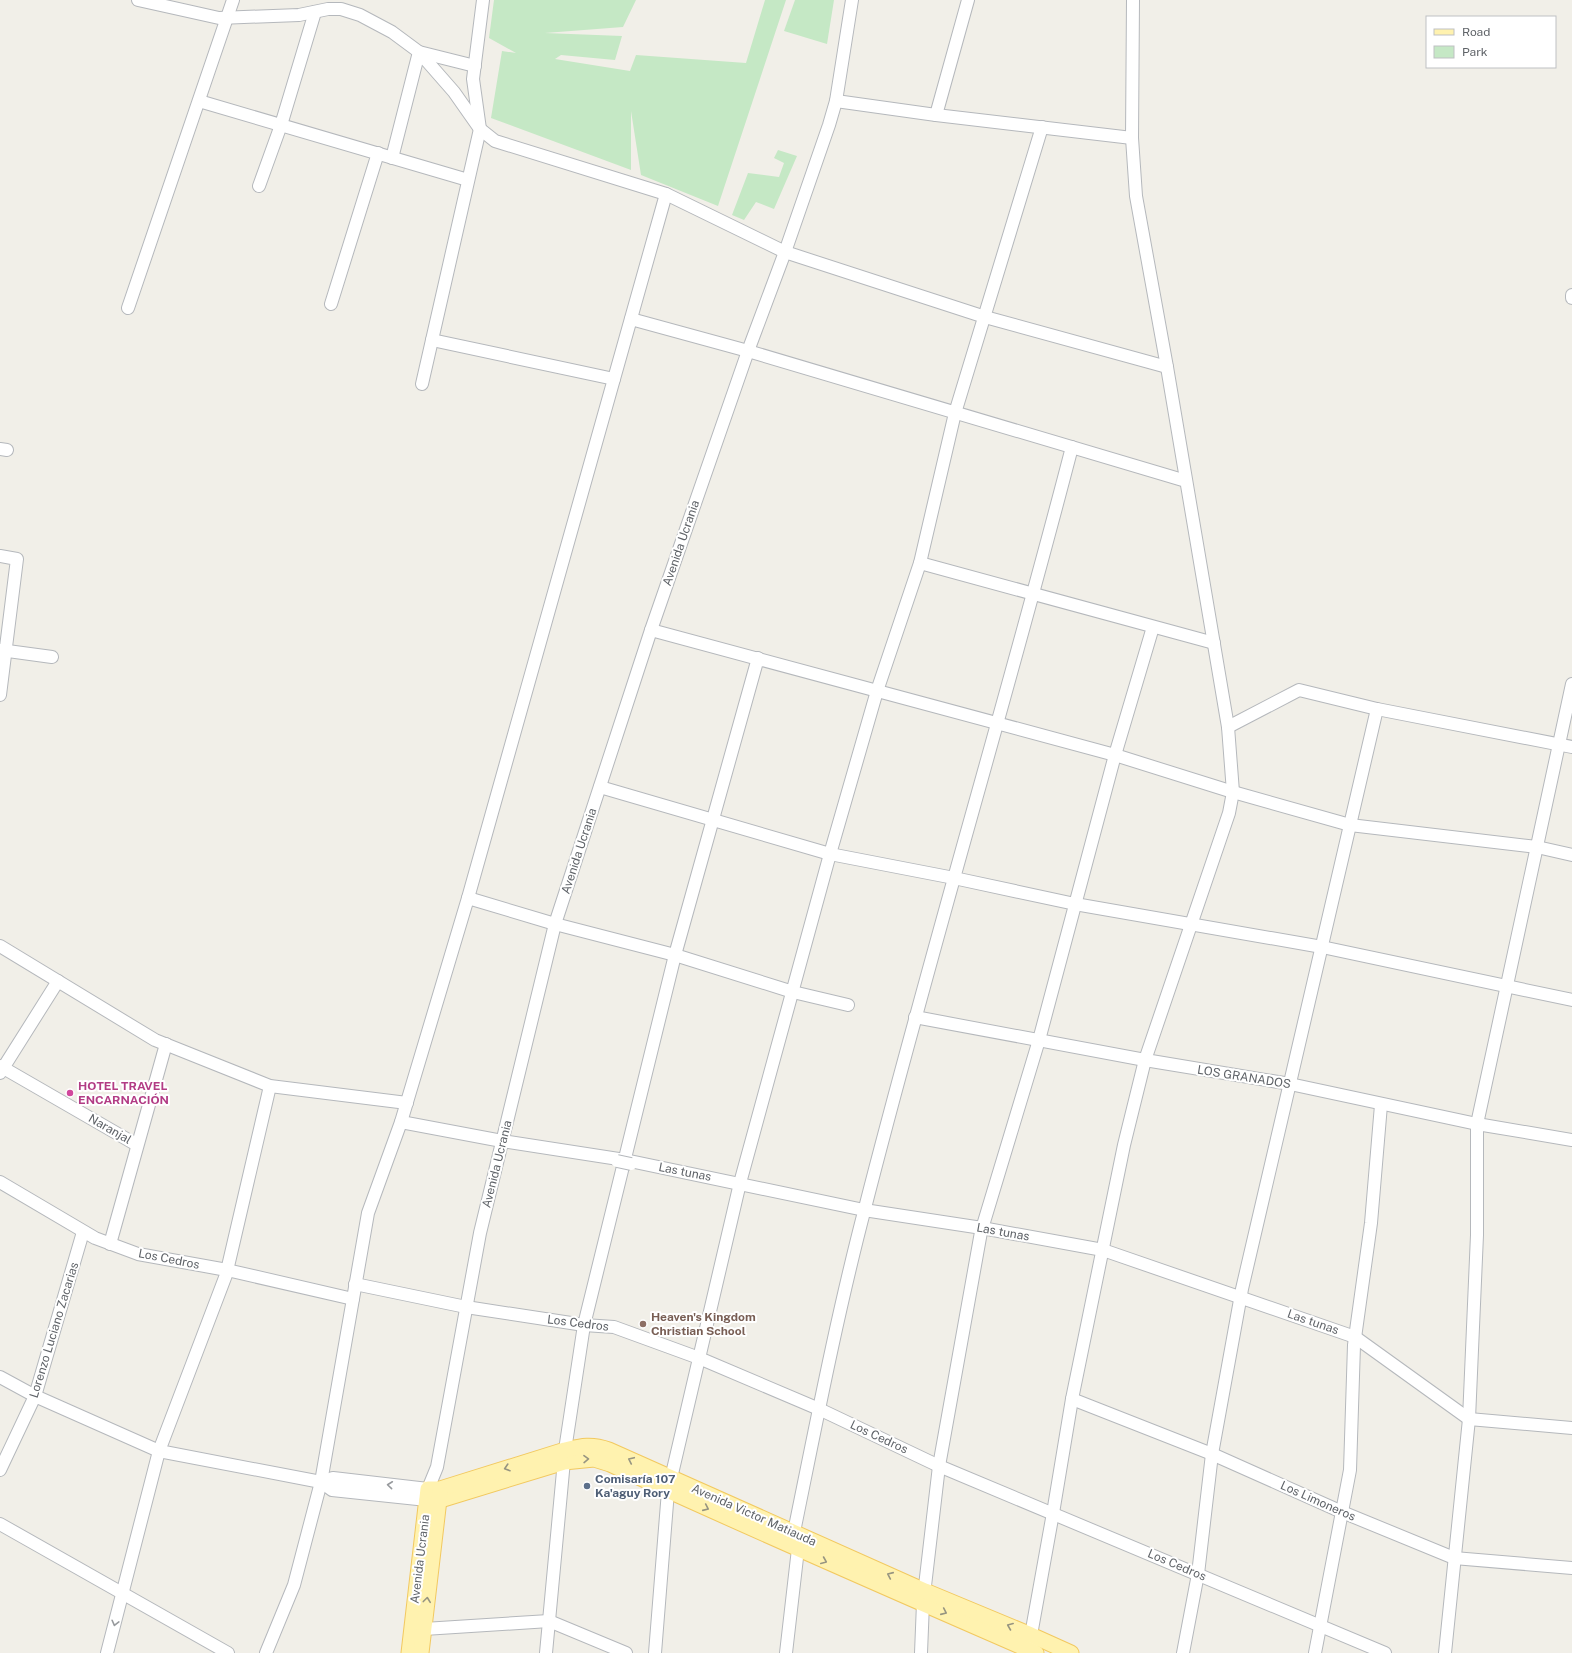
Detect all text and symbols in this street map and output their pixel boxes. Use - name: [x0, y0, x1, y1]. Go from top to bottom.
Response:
- legend: [1426, 16, 1556, 68]
- text: Road: [1462, 25, 1490, 39]
- text: Park: [1462, 45, 1488, 59]
- street label: Avenida Ucrania: [660, 498, 702, 588]
- street label: Avenida Ucrania: [558, 806, 600, 896]
- street label: LOS GRANADOS: [1196, 1063, 1292, 1091]
- place label: HOTEL TRAVEL ENCARNACIÓN: [78, 1079, 169, 1107]
- marker: HOTEL TRAVEL ENCARNACIÓN: [65, 1088, 75, 1098]
- street label: Naranjal: [86, 1111, 134, 1147]
- street label: Avenida Ucrania: [479, 1119, 515, 1209]
- street label: Las tunas: [657, 1160, 713, 1184]
- street label: Las tunas: [975, 1220, 1031, 1244]
- street label: Los Cedros: [137, 1246, 201, 1272]
- street label: Lorenzo Luciano Zacarias: [27, 1260, 81, 1400]
- street label: Las tunas: [1285, 1307, 1341, 1337]
- place label: Heaven's Kingdom Christian School: [651, 1310, 756, 1338]
- street label: Los Cedros: [546, 1312, 610, 1334]
- marker: Heaven's Kingdom Christian School: [638, 1319, 648, 1329]
- street label: Los Cedros: [848, 1418, 910, 1456]
- one-way arrow: [583, 1455, 589, 1463]
- one-way arrow: [627, 1457, 635, 1465]
- one-way arrow: [503, 1463, 510, 1472]
- place label: Comisaría 107 Ka'aguy Rory: [595, 1472, 675, 1500]
- street label: Los Limoneros: [1278, 1478, 1358, 1524]
- one-way arrow: [387, 1480, 393, 1489]
- marker: Comisaría 107 Ka'aguy Rory: [582, 1481, 592, 1491]
- street label: Avenida Victor Matiauda: [689, 1481, 819, 1549]
- one-way arrow: [701, 1503, 709, 1511]
- street label: Avenida Ucrania: [408, 1514, 432, 1604]
- street label: Los Cedros: [1146, 1546, 1208, 1584]
- one-way arrow: [821, 1556, 828, 1564]
- one-way arrow: [887, 1572, 894, 1580]
- one-way arrow: [422, 1597, 431, 1603]
- one-way arrow: [939, 1607, 947, 1615]
- one-way arrow: [111, 1619, 120, 1626]
- one-way arrow: [1006, 1623, 1014, 1631]

